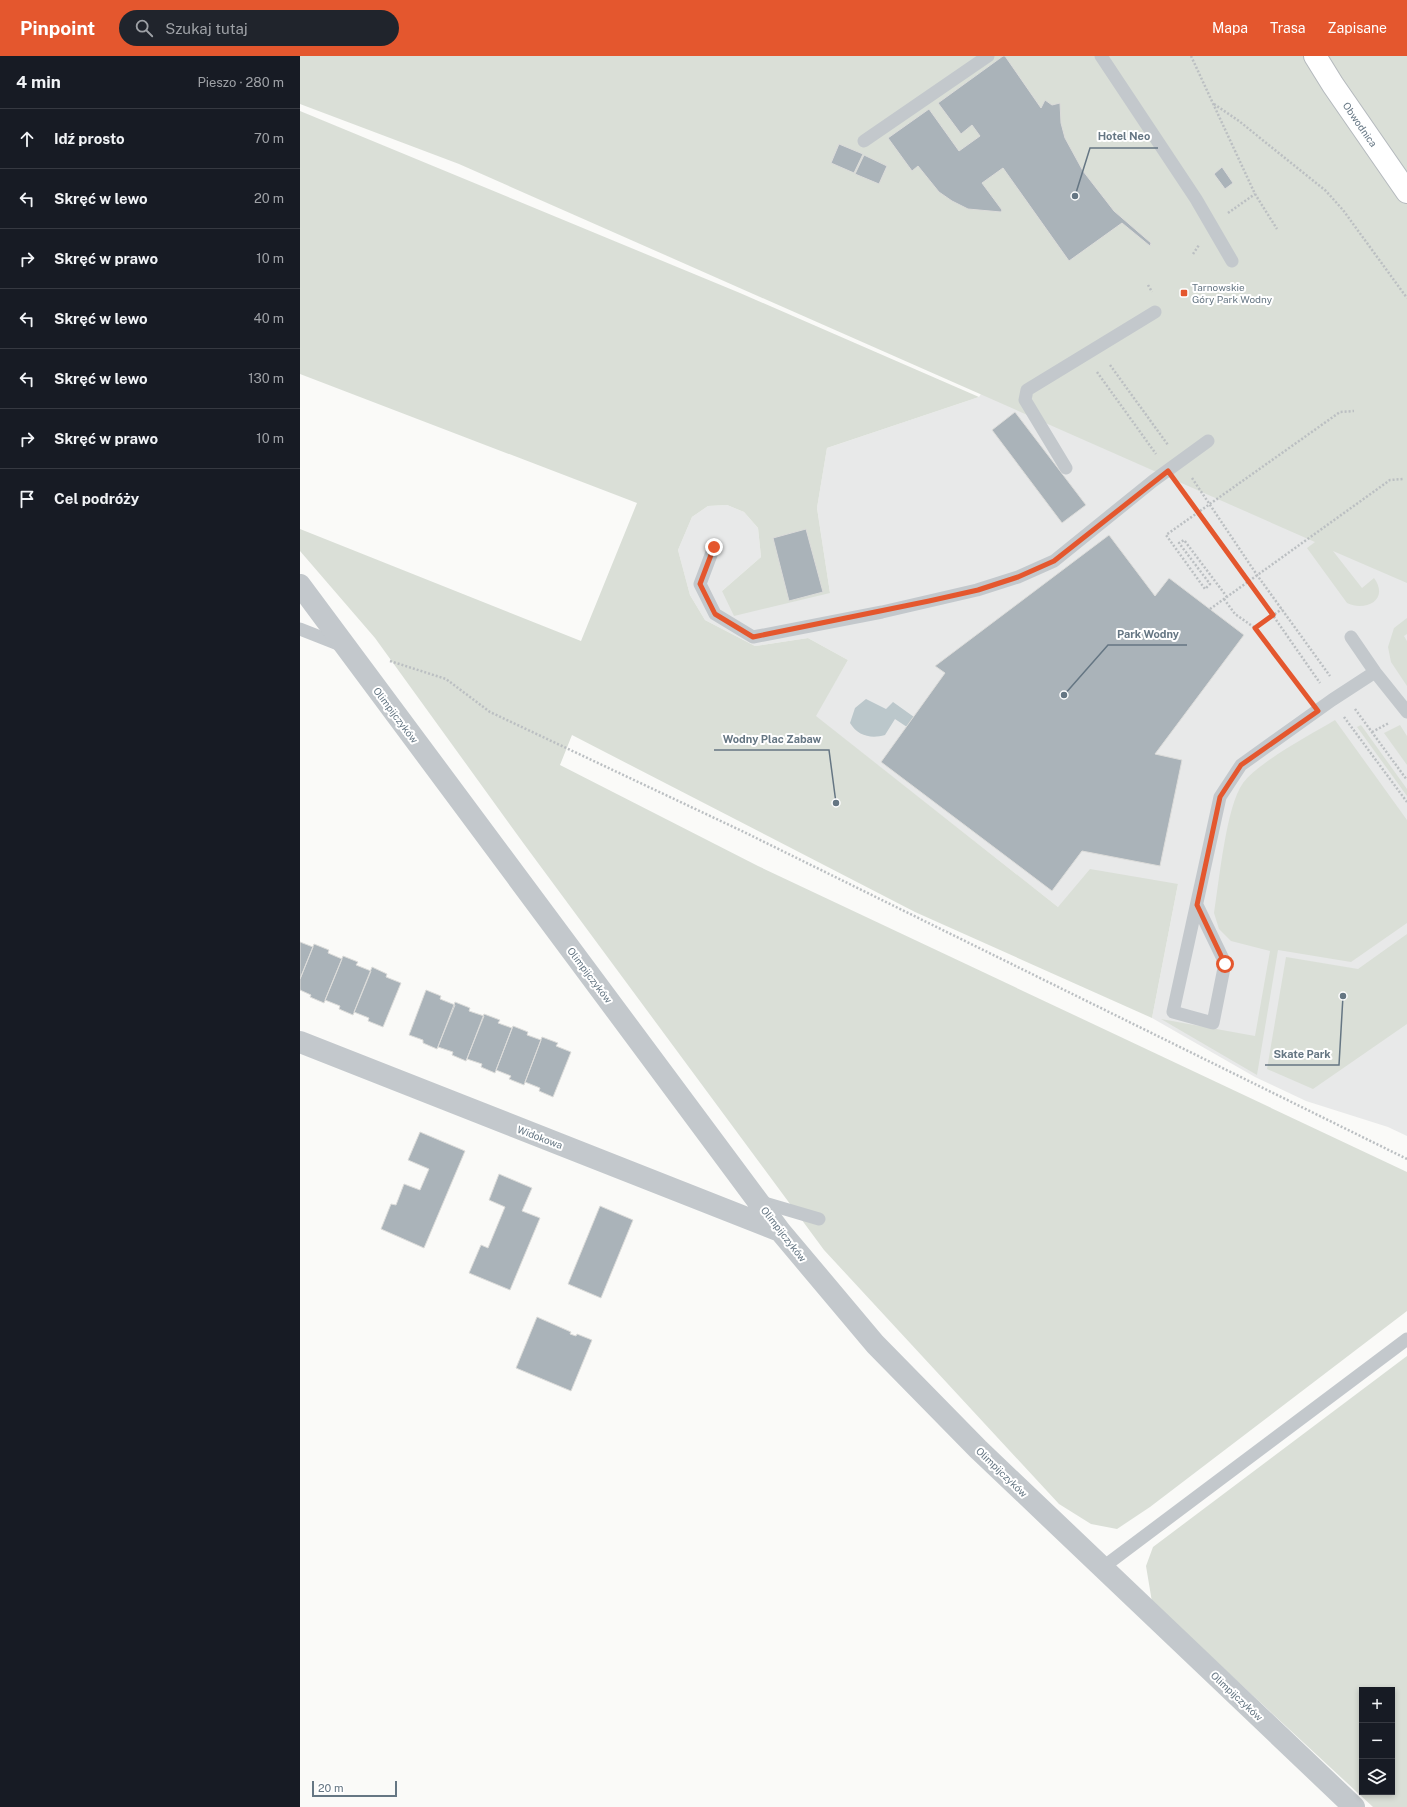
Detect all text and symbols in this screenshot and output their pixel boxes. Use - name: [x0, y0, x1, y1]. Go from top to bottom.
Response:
- search box: [119, 10, 399, 46]
- text: Pinpoint: [20, 17, 95, 39]
- icon: search: [133, 17, 155, 39]
- text: Szukaj tutaj: [165, 20, 248, 37]
- text: Mapa: [1212, 20, 1248, 36]
- text: Trasa: [1270, 20, 1306, 36]
- text: Zapisane: [1328, 20, 1387, 36]
- text: 4 min: [16, 72, 61, 92]
- text: Pieszo · 280 m: [198, 75, 284, 90]
- street label: Obwodnica: [1341, 100, 1380, 149]
- callout: Hotel Neo: [1090, 125, 1158, 148]
- icon: ahead: [16, 128, 38, 150]
- text: Idź prosto: [54, 130, 125, 147]
- text: Hotel Neo: [1098, 130, 1150, 142]
- text: 70 m: [254, 131, 284, 146]
- icon: left: [16, 188, 38, 210]
- text: Skręć w lewo: [54, 190, 148, 207]
- text: 20 m: [254, 191, 284, 206]
- icon: right: [16, 248, 38, 270]
- text: Skręć w prawo: [54, 250, 158, 267]
- text: 10 m: [256, 251, 284, 266]
- place label: Tarnowskie Góry Park Wodny: [1192, 281, 1273, 305]
- marker: Tarnowskie Góry Park Wodny: [1179, 288, 1189, 298]
- icon: left: [16, 308, 38, 330]
- text: Skręć w lewo: [54, 310, 148, 327]
- text: 40 m: [253, 311, 284, 326]
- icon: left: [16, 368, 38, 390]
- text: Skręć w lewo: [54, 370, 148, 387]
- text: 130 m: [248, 371, 284, 386]
- icon: right: [16, 428, 38, 450]
- text: Skręć w prawo: [54, 430, 158, 447]
- text: 10 m: [256, 431, 284, 446]
- icon: arrive: [16, 488, 38, 510]
- text: Cel podróży: [54, 490, 139, 507]
- route end: [705, 538, 723, 556]
- callout: Park Wodny: [1108, 622, 1187, 645]
- text: Park Wodny: [1117, 628, 1180, 640]
- street label: Olimpijczyków: [371, 685, 421, 745]
- callout: Wodny Plac Zabaw: [714, 727, 829, 750]
- text: Wodny Plac Zabaw: [723, 733, 822, 745]
- street label: Olimpijczyków: [565, 945, 615, 1005]
- route start: [1216, 955, 1234, 973]
- callout: Skate Park: [1265, 1042, 1339, 1065]
- text: Skate Park: [1273, 1048, 1331, 1060]
- street label: Widokowa: [516, 1123, 564, 1151]
- street label: Olimpijczyków: [759, 1204, 809, 1264]
- street label: Olimpijczyków: [974, 1445, 1030, 1500]
- street label: Olimpijczyków: [1209, 1669, 1266, 1723]
- map controls: [1359, 1687, 1395, 1795]
- button: +: [1359, 1687, 1395, 1723]
- button: −: [1359, 1723, 1395, 1759]
- button: layers: [1359, 1759, 1395, 1795]
- scale bar: [312, 1779, 397, 1798]
- text: 20 m: [318, 1782, 343, 1794]

